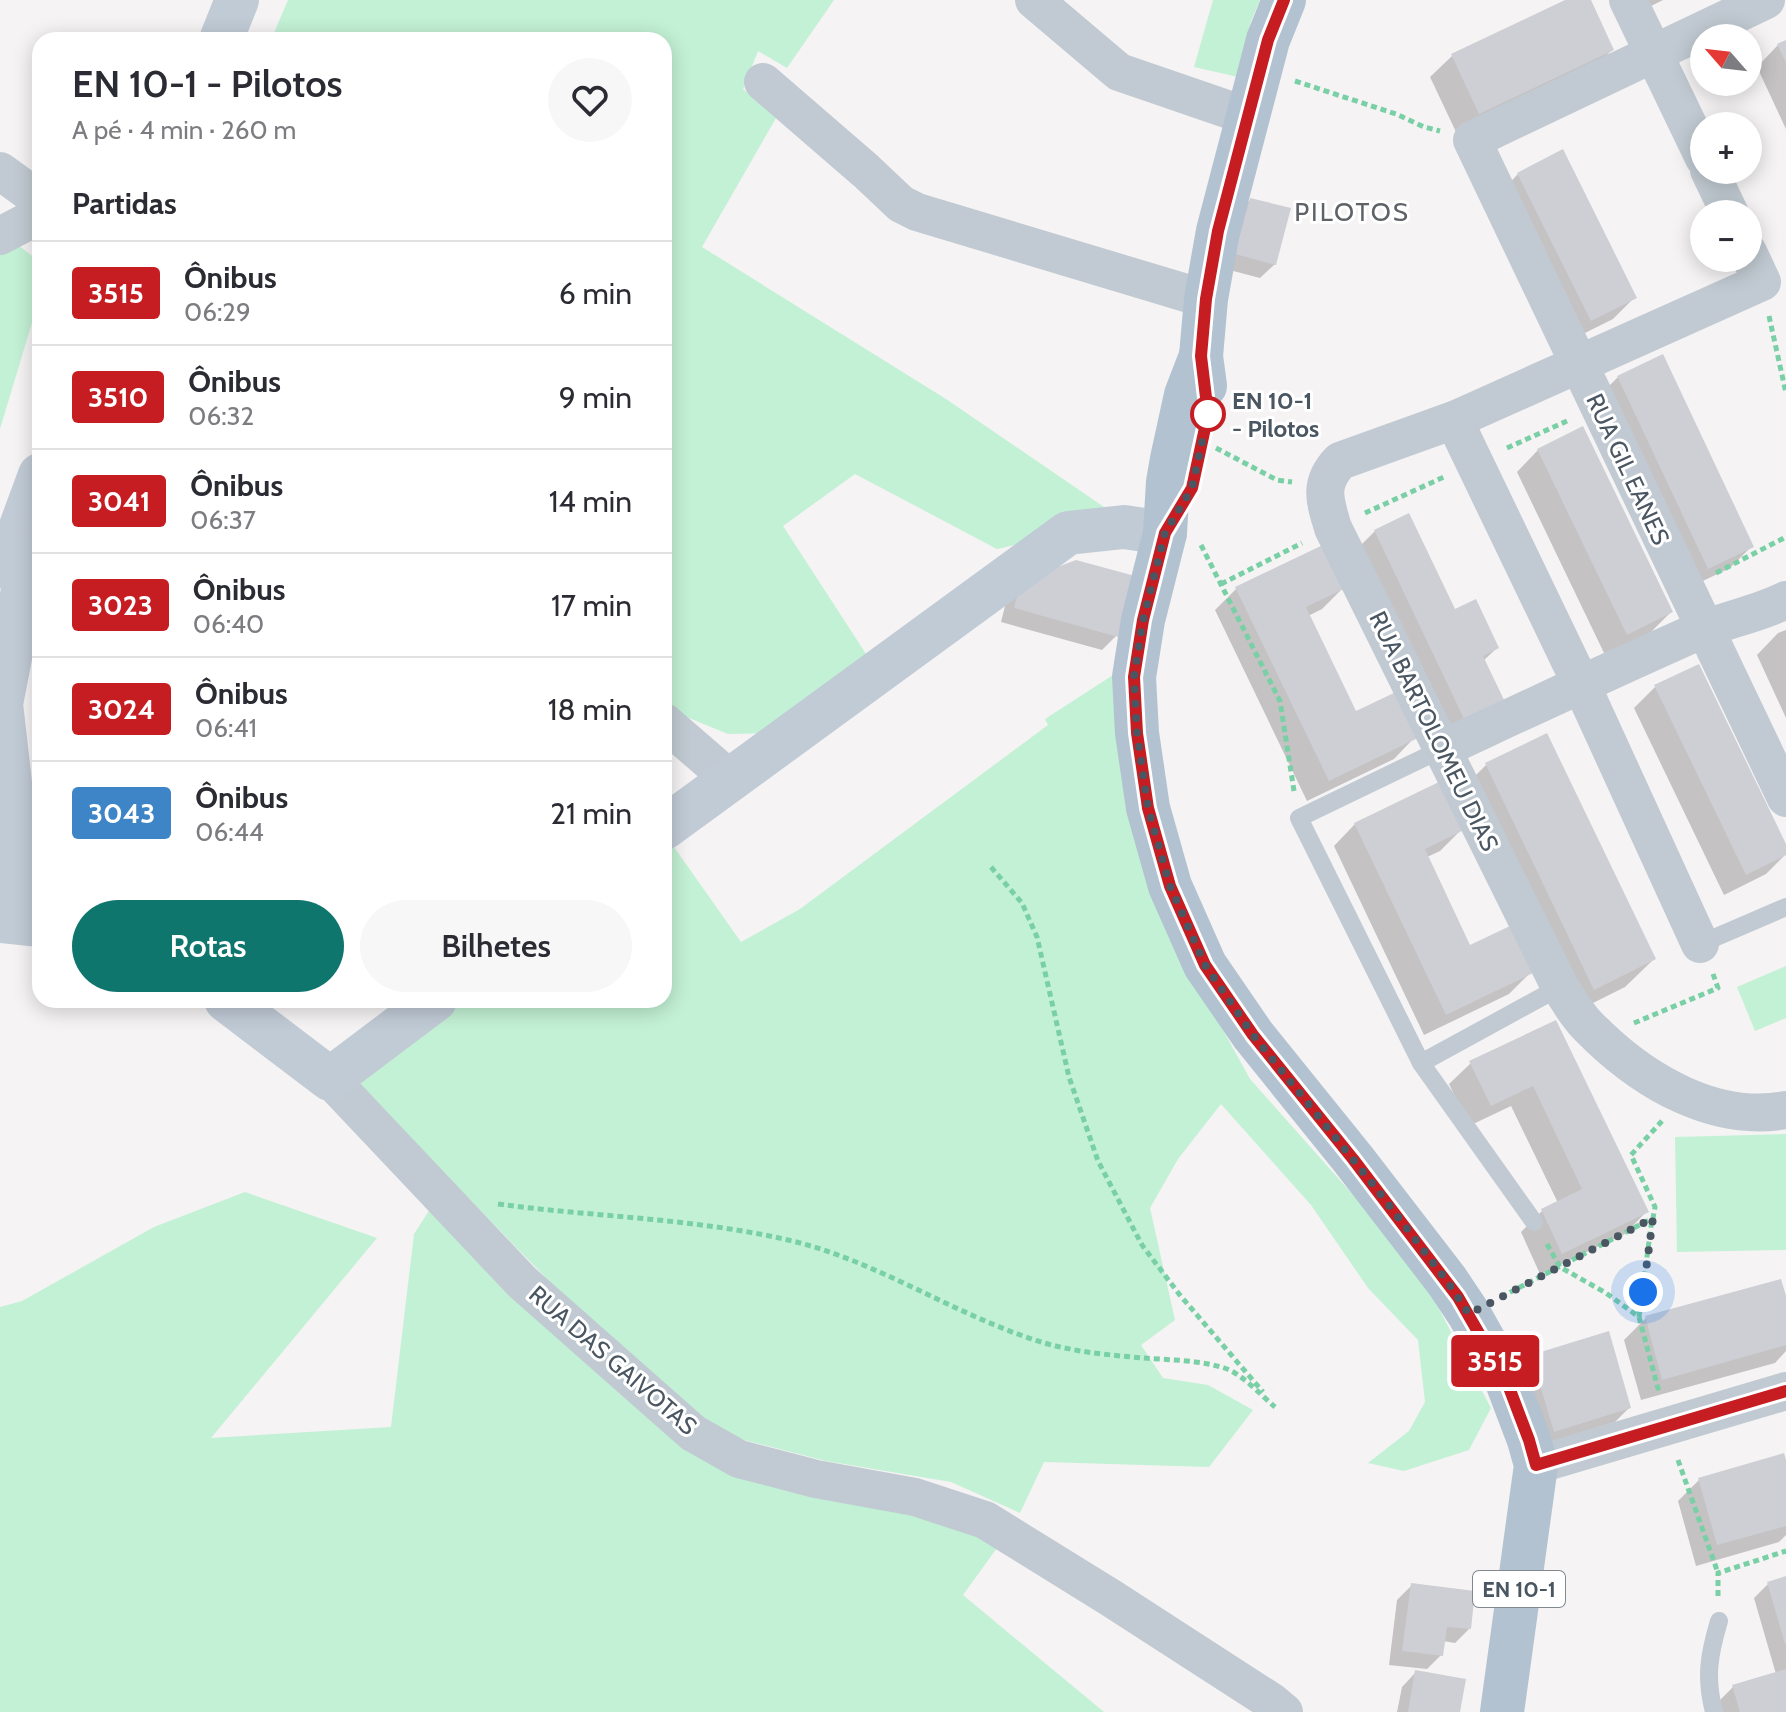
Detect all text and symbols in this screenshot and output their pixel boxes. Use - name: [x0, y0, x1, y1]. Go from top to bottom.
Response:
- north arrow: [1690, 24, 1762, 96]
- map controls: [1690, 24, 1762, 272]
- button: heart: [548, 58, 632, 142]
- text: EN 10-1 - Pilotos: [72, 60, 342, 107]
- button: +: [1690, 112, 1762, 184]
- text: A pé · 4 min · 260 m: [72, 114, 296, 146]
- text: Partidas: [72, 185, 177, 222]
- district label: PILOTOS: [1294, 196, 1410, 228]
- button: −: [1690, 200, 1762, 272]
- text: Ônibus: [184, 259, 277, 296]
- text: 6 min: [559, 275, 632, 312]
- text: 3515: [88, 276, 144, 310]
- text: 06:29: [184, 296, 251, 328]
- text: Ônibus: [188, 363, 281, 400]
- text: 9 min: [559, 379, 632, 416]
- text: 3510: [88, 380, 148, 414]
- place label: EN 10-1 - Pilotos: [1232, 386, 1319, 443]
- street label: RUA GIL EANES: [1580, 389, 1676, 549]
- marker: EN 10-1 - Pilotos: [1191, 397, 1225, 431]
- text: 06:32: [188, 400, 254, 432]
- text: Ônibus: [190, 467, 283, 504]
- text: 14 min: [549, 483, 632, 520]
- text: 3041: [88, 484, 150, 518]
- text: 06:37: [190, 504, 256, 536]
- text: Ônibus: [193, 571, 286, 608]
- text: 17 min: [551, 587, 632, 624]
- text: 3023: [88, 588, 153, 622]
- street label: RUA BARTOLOMEU DIAS: [1363, 606, 1505, 856]
- text: 06:40: [193, 608, 264, 640]
- text: Ônibus: [195, 675, 288, 712]
- text: 18 min: [548, 691, 632, 728]
- text: 3024: [88, 692, 155, 726]
- text: 06:41: [195, 712, 257, 744]
- text: Ônibus: [195, 779, 288, 816]
- text: 21 min: [550, 795, 632, 832]
- text: 3043: [88, 796, 155, 830]
- text: 06:44: [195, 816, 264, 848]
- button: Rotas: [72, 900, 344, 992]
- button: Bilhetes: [360, 900, 632, 992]
- your location: [1623, 1272, 1663, 1312]
- street label: RUA DAS GAIVOTAS: [523, 1279, 703, 1441]
- line badge: 3515: [1439, 1335, 1551, 1387]
- text: 3515: [1467, 1344, 1523, 1378]
- road number: EN 10-1: [1473, 1571, 1565, 1607]

